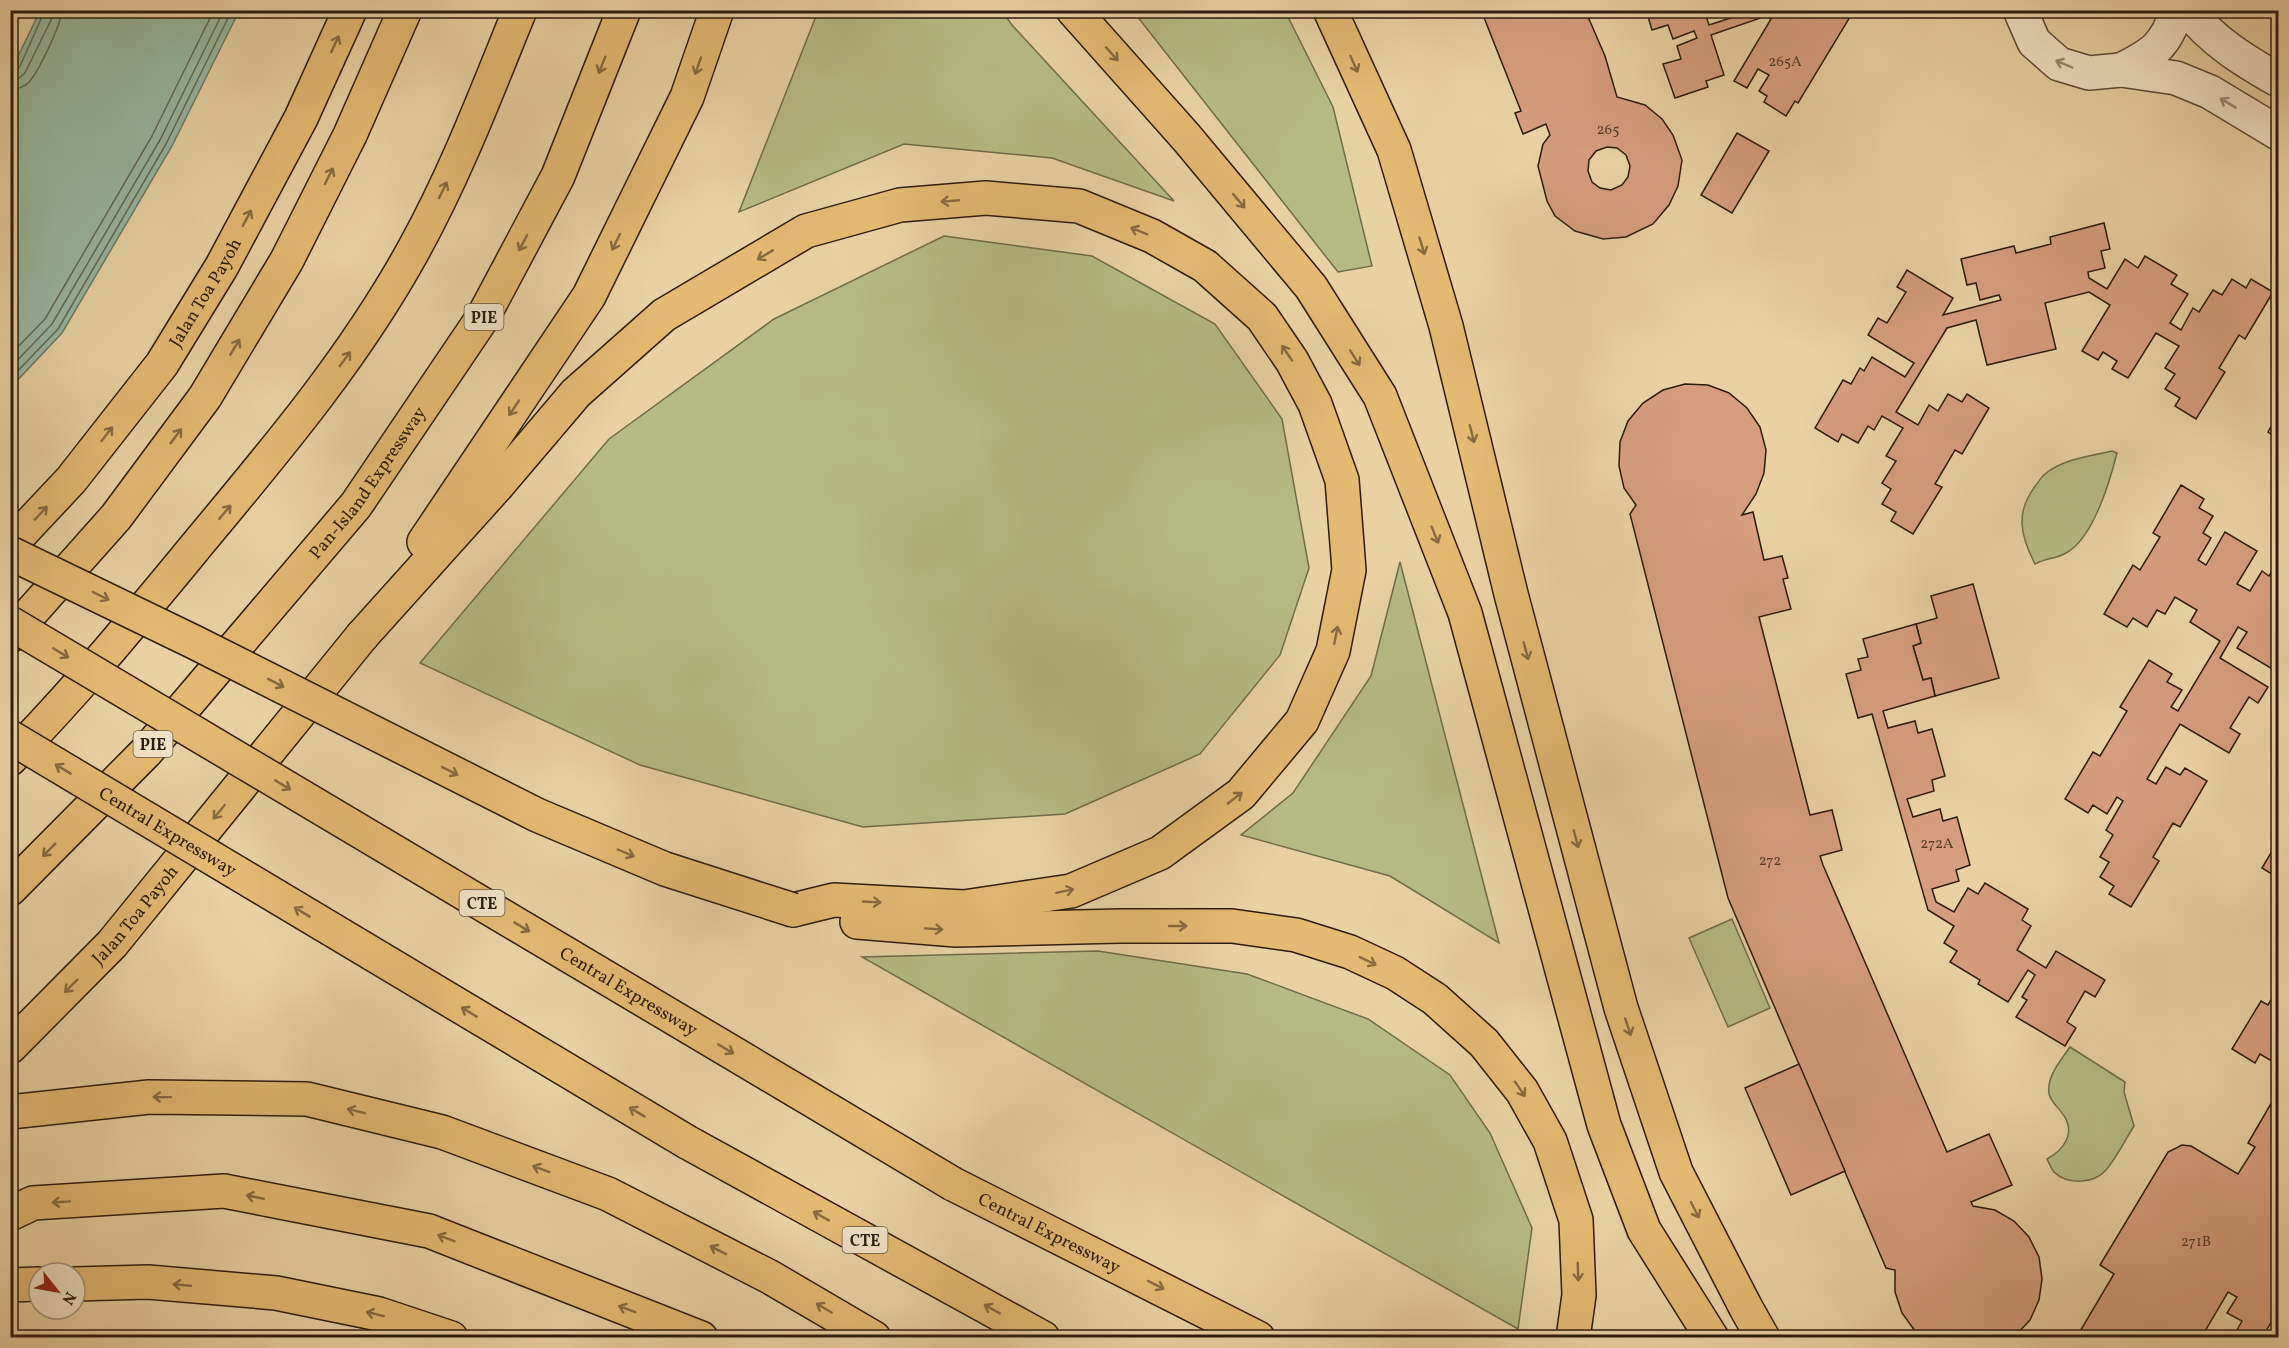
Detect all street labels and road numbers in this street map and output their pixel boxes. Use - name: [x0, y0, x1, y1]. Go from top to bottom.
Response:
- street label: Jalan Toa Payoh: [164, 234, 249, 353]
- road number: PIE: [464, 304, 504, 330]
- street label: Pan-Island Expressway: [304, 402, 433, 565]
- road number: PIE: [134, 731, 172, 757]
- street label: Central Expressway: [93, 782, 241, 884]
- street label: Jalan Toa Payoh: [87, 860, 185, 971]
- road number: CTE: [460, 890, 504, 916]
- street label: Central Expressway: [554, 942, 702, 1043]
- street label: Central Expressway: [973, 1188, 1125, 1281]
- road number: CTE: [842, 1227, 888, 1253]

